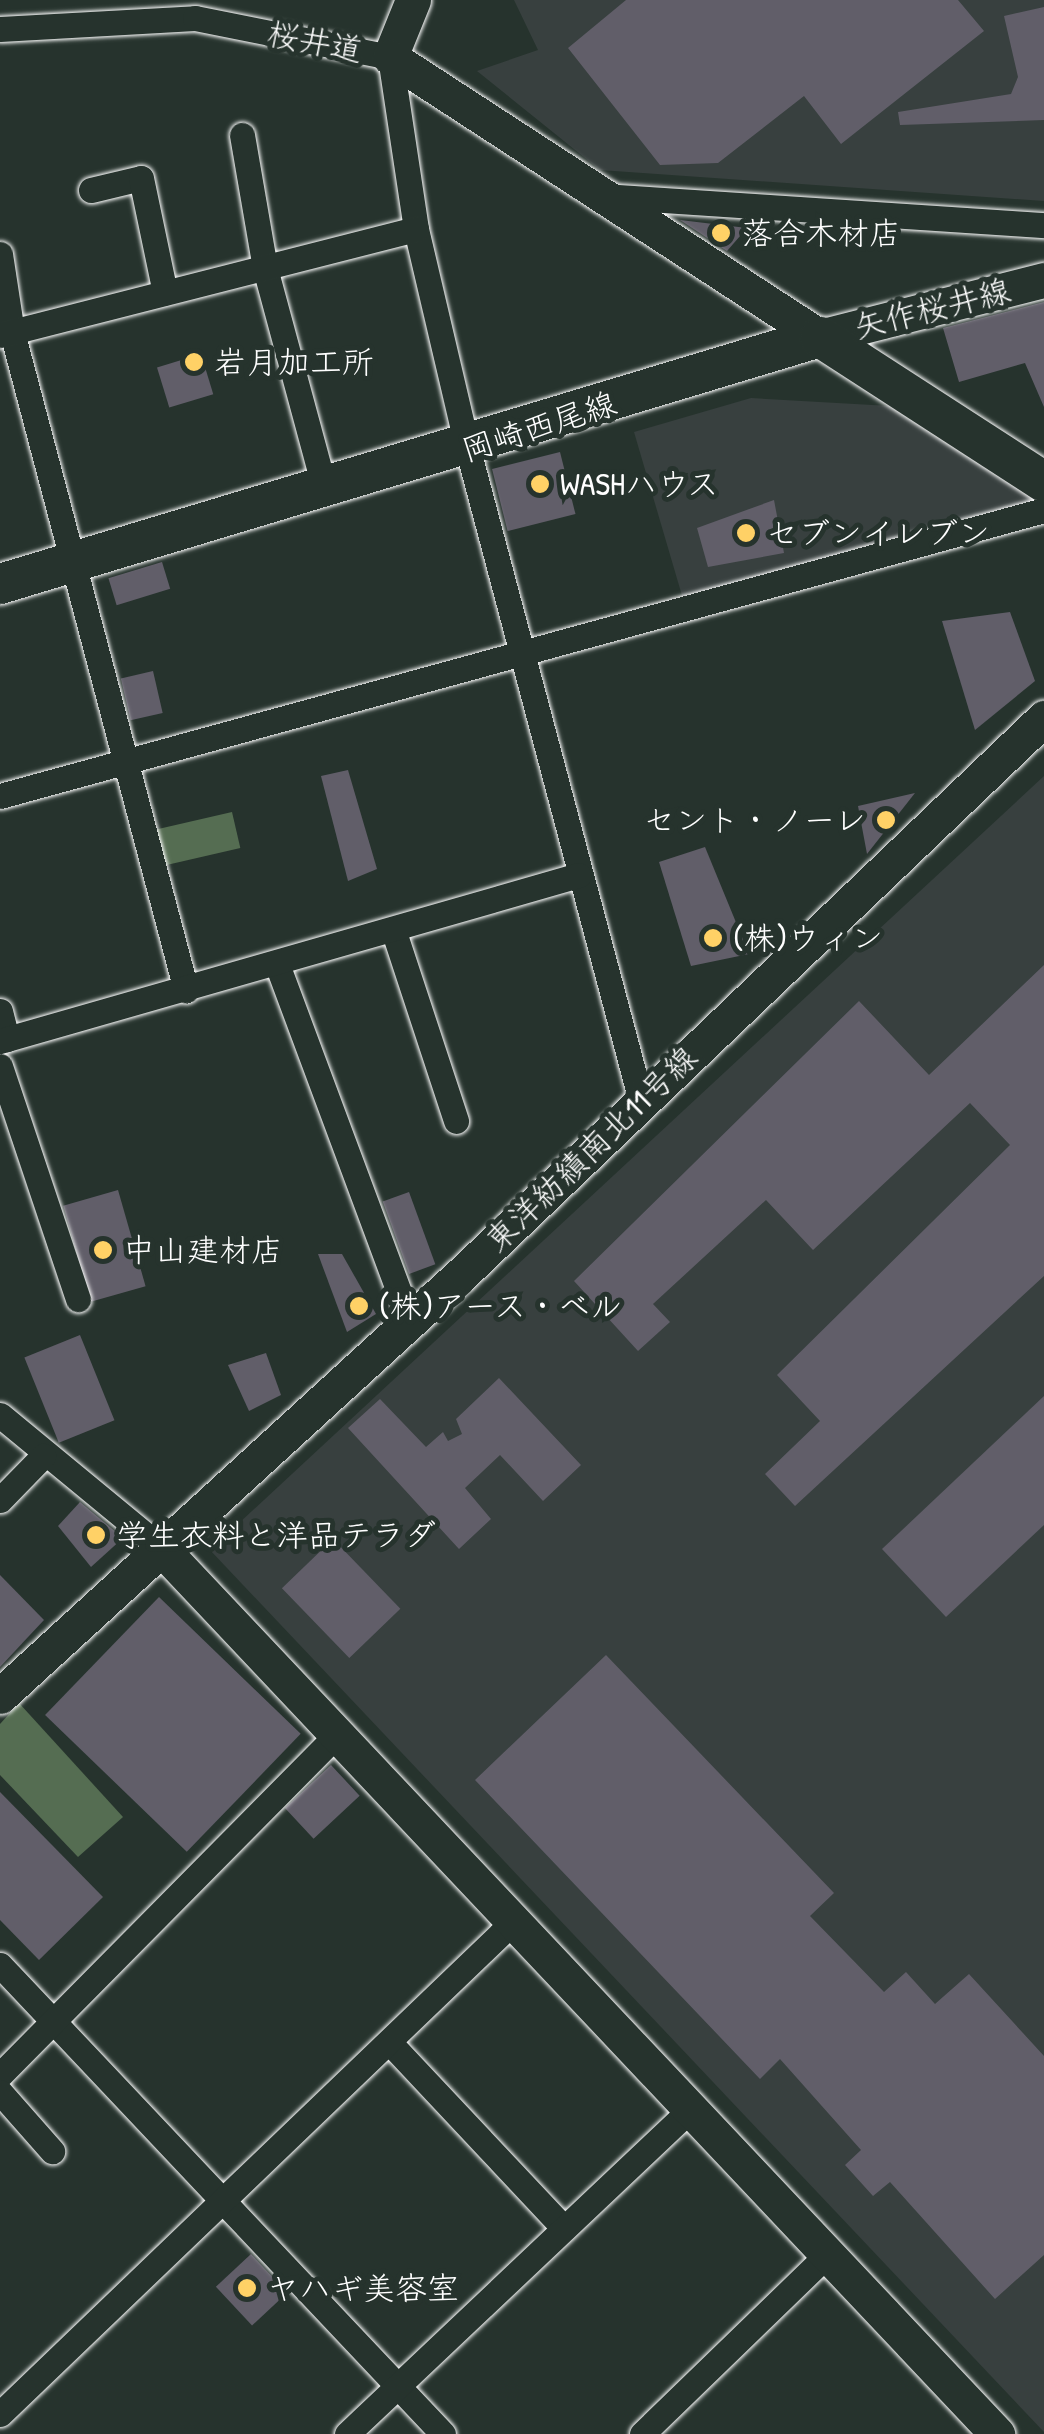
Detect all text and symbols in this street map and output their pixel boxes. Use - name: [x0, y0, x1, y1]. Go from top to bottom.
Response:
- street label: 桜井道: [264, 14, 366, 70]
- place label: 落合木材店: [741, 214, 901, 252]
- marker: 落合木材店: [710, 222, 732, 244]
- street label: 矢作桜井線: [850, 271, 1014, 347]
- place label: 岩月加工所: [214, 343, 374, 381]
- marker: 岩月加工所: [183, 351, 205, 373]
- street label: 岡崎西尾線: [457, 384, 621, 470]
- place label: WASHハウス: [560, 465, 721, 503]
- marker: WASHハウス: [529, 473, 551, 495]
- place label: セブンイレブン: [766, 514, 990, 552]
- marker: セブンイレブン: [735, 522, 757, 544]
- place label: セント・ノーレ: [642, 801, 866, 839]
- marker: セント・ノーレ: [875, 809, 897, 831]
- place label: (株)ウィン: [733, 919, 883, 957]
- marker: (株)ウィン: [702, 927, 724, 949]
- street label: 東洋紡績南北11号線: [477, 1038, 705, 1260]
- place label: 中山建材店: [123, 1231, 283, 1269]
- marker: 中山建材店: [92, 1239, 114, 1261]
- place label: (株)アース・ベル: [379, 1287, 624, 1325]
- marker: (株)アース・ベル: [348, 1295, 370, 1317]
- place label: 学生衣料と洋品テラダ: [116, 1516, 436, 1554]
- marker: 学生衣料と洋品テラダ: [85, 1524, 107, 1546]
- place label: ヤハギ美容室: [267, 2269, 459, 2307]
- marker: ヤハギ美容室: [236, 2277, 258, 2299]

